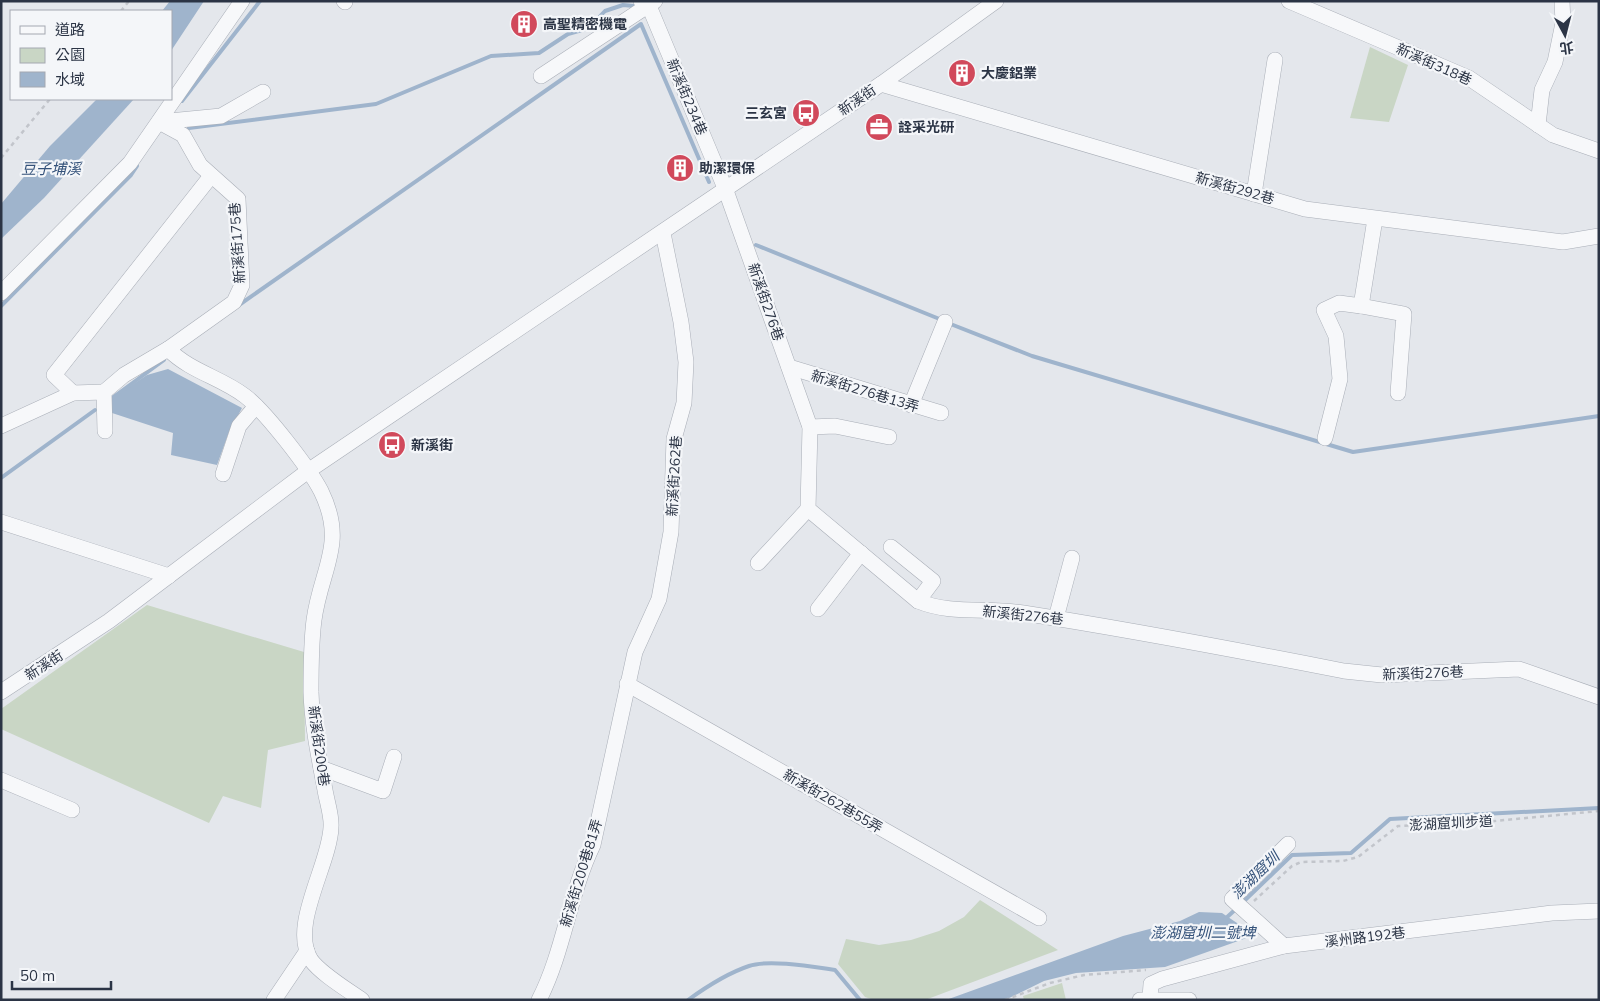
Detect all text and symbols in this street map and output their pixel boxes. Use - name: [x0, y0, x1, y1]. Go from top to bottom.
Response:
- building icon: 高聖精密機電: [509, 9, 539, 39]
- legend: [10, 10, 172, 100]
- north arrow: [1540, 10, 1590, 60]
- place label: 高聖精密機電: [543, 15, 627, 33]
- text: 道路: [55, 20, 85, 39]
- text: 北: [1559, 38, 1575, 58]
- street label: 新溪街318巷: [1393, 39, 1475, 89]
- text: 公園: [55, 45, 85, 64]
- street label: 新溪街234巷: [663, 56, 711, 138]
- building icon: 大慶鋁業: [947, 58, 977, 88]
- place label: 大慶鋁業: [981, 64, 1037, 82]
- text: 水域: [55, 70, 85, 89]
- street label: 新溪街: [835, 81, 879, 119]
- bus stop icon: 三玄宮: [791, 98, 821, 128]
- place label: 三玄宮: [745, 104, 787, 122]
- office icon: 詮采光研: [864, 112, 894, 142]
- place label: 詮采光研: [898, 118, 954, 136]
- building icon: 助潔環保: [665, 153, 695, 183]
- water label: 豆子埔溪: [21, 159, 83, 178]
- place label: 助潔環保: [699, 159, 755, 177]
- street label: 新溪街292巷: [1193, 168, 1277, 208]
- street label: 新溪街175巷: [225, 202, 249, 284]
- street label: 新溪街276巷: [744, 261, 788, 343]
- street label: 新溪街276巷13弄: [809, 366, 921, 416]
- bus stop icon: 新溪街: [377, 430, 407, 460]
- street label: 新溪街262巷: [663, 435, 685, 517]
- place label: 新溪街: [411, 436, 453, 454]
- street label: 新溪街276巷: [982, 602, 1064, 628]
- street label: 新溪街: [21, 646, 67, 684]
- street label: 新溪街276巷: [1382, 663, 1464, 683]
- street label: 新溪街200巷: [304, 705, 334, 787]
- street label: 新溪街262巷55弄: [780, 765, 886, 837]
- street label: 澎湖窟圳步道: [1409, 812, 1493, 834]
- street label: 新溪街200巷81弄: [556, 817, 606, 929]
- water label: 澎湖窟圳: [1227, 846, 1285, 903]
- water label: 澎湖窟圳二號埤: [1150, 923, 1257, 942]
- street label: 溪州路192巷: [1324, 923, 1406, 951]
- scale bar: [12, 958, 111, 990]
- text: 50 m: [20, 966, 55, 985]

